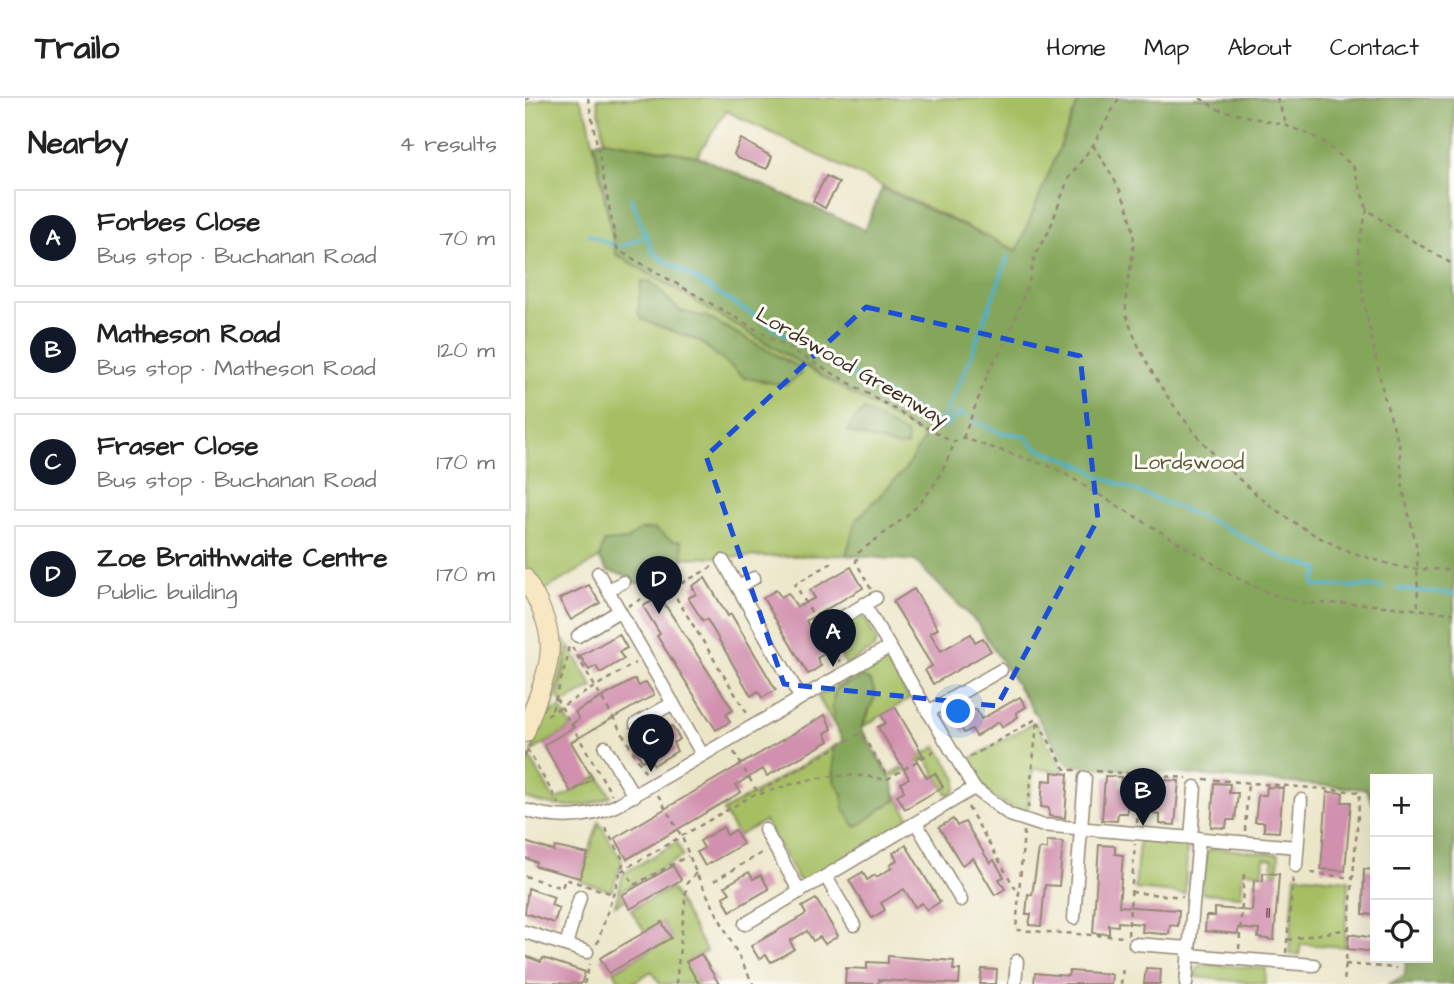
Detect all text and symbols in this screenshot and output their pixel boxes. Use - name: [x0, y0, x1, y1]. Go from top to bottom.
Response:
- text: Trailo: [35, 25, 119, 71]
- text: Home: [1046, 31, 1106, 65]
- text: Map: [1144, 31, 1189, 65]
- text: About: [1227, 31, 1292, 65]
- text: Contact: [1330, 31, 1419, 65]
- text: Nearby: [28, 123, 128, 165]
- text: 4 results: [399, 128, 497, 160]
- text: Forbes Close: [97, 204, 260, 240]
- text: A: [46, 222, 60, 254]
- text: 70 m: [439, 222, 495, 254]
- text: Bus stop · Buchanan Road: [97, 240, 376, 272]
- street label: Lordswood Greenway: [750, 300, 954, 436]
- text: Matheson Road: [97, 316, 280, 352]
- text: B: [45, 334, 61, 366]
- text: 120 m: [437, 334, 495, 366]
- text: Bus stop · Matheson Road: [97, 352, 376, 384]
- text: Fraser Close: [97, 428, 259, 464]
- text: C: [45, 446, 61, 478]
- text: 170 m: [436, 446, 495, 478]
- park label: Lordswood: [1134, 448, 1245, 477]
- text: Bus stop · Buchanan Road: [97, 464, 376, 496]
- text: Zoe Braithwaite Centre: [97, 540, 387, 576]
- pin: D: [636, 556, 682, 614]
- text: D: [46, 558, 60, 590]
- text: 170 m: [436, 558, 495, 590]
- text: Public building: [97, 576, 237, 608]
- pin: A: [810, 609, 856, 667]
- your location: [941, 694, 975, 728]
- pin: C: [628, 714, 674, 772]
- pin: B: [1120, 768, 1166, 826]
- map controls: [1370, 774, 1433, 963]
- button: +: [1370, 774, 1433, 837]
- button: −: [1370, 837, 1433, 900]
- house number: 11: [1266, 900, 1270, 925]
- button: locate: [1370, 900, 1433, 963]

